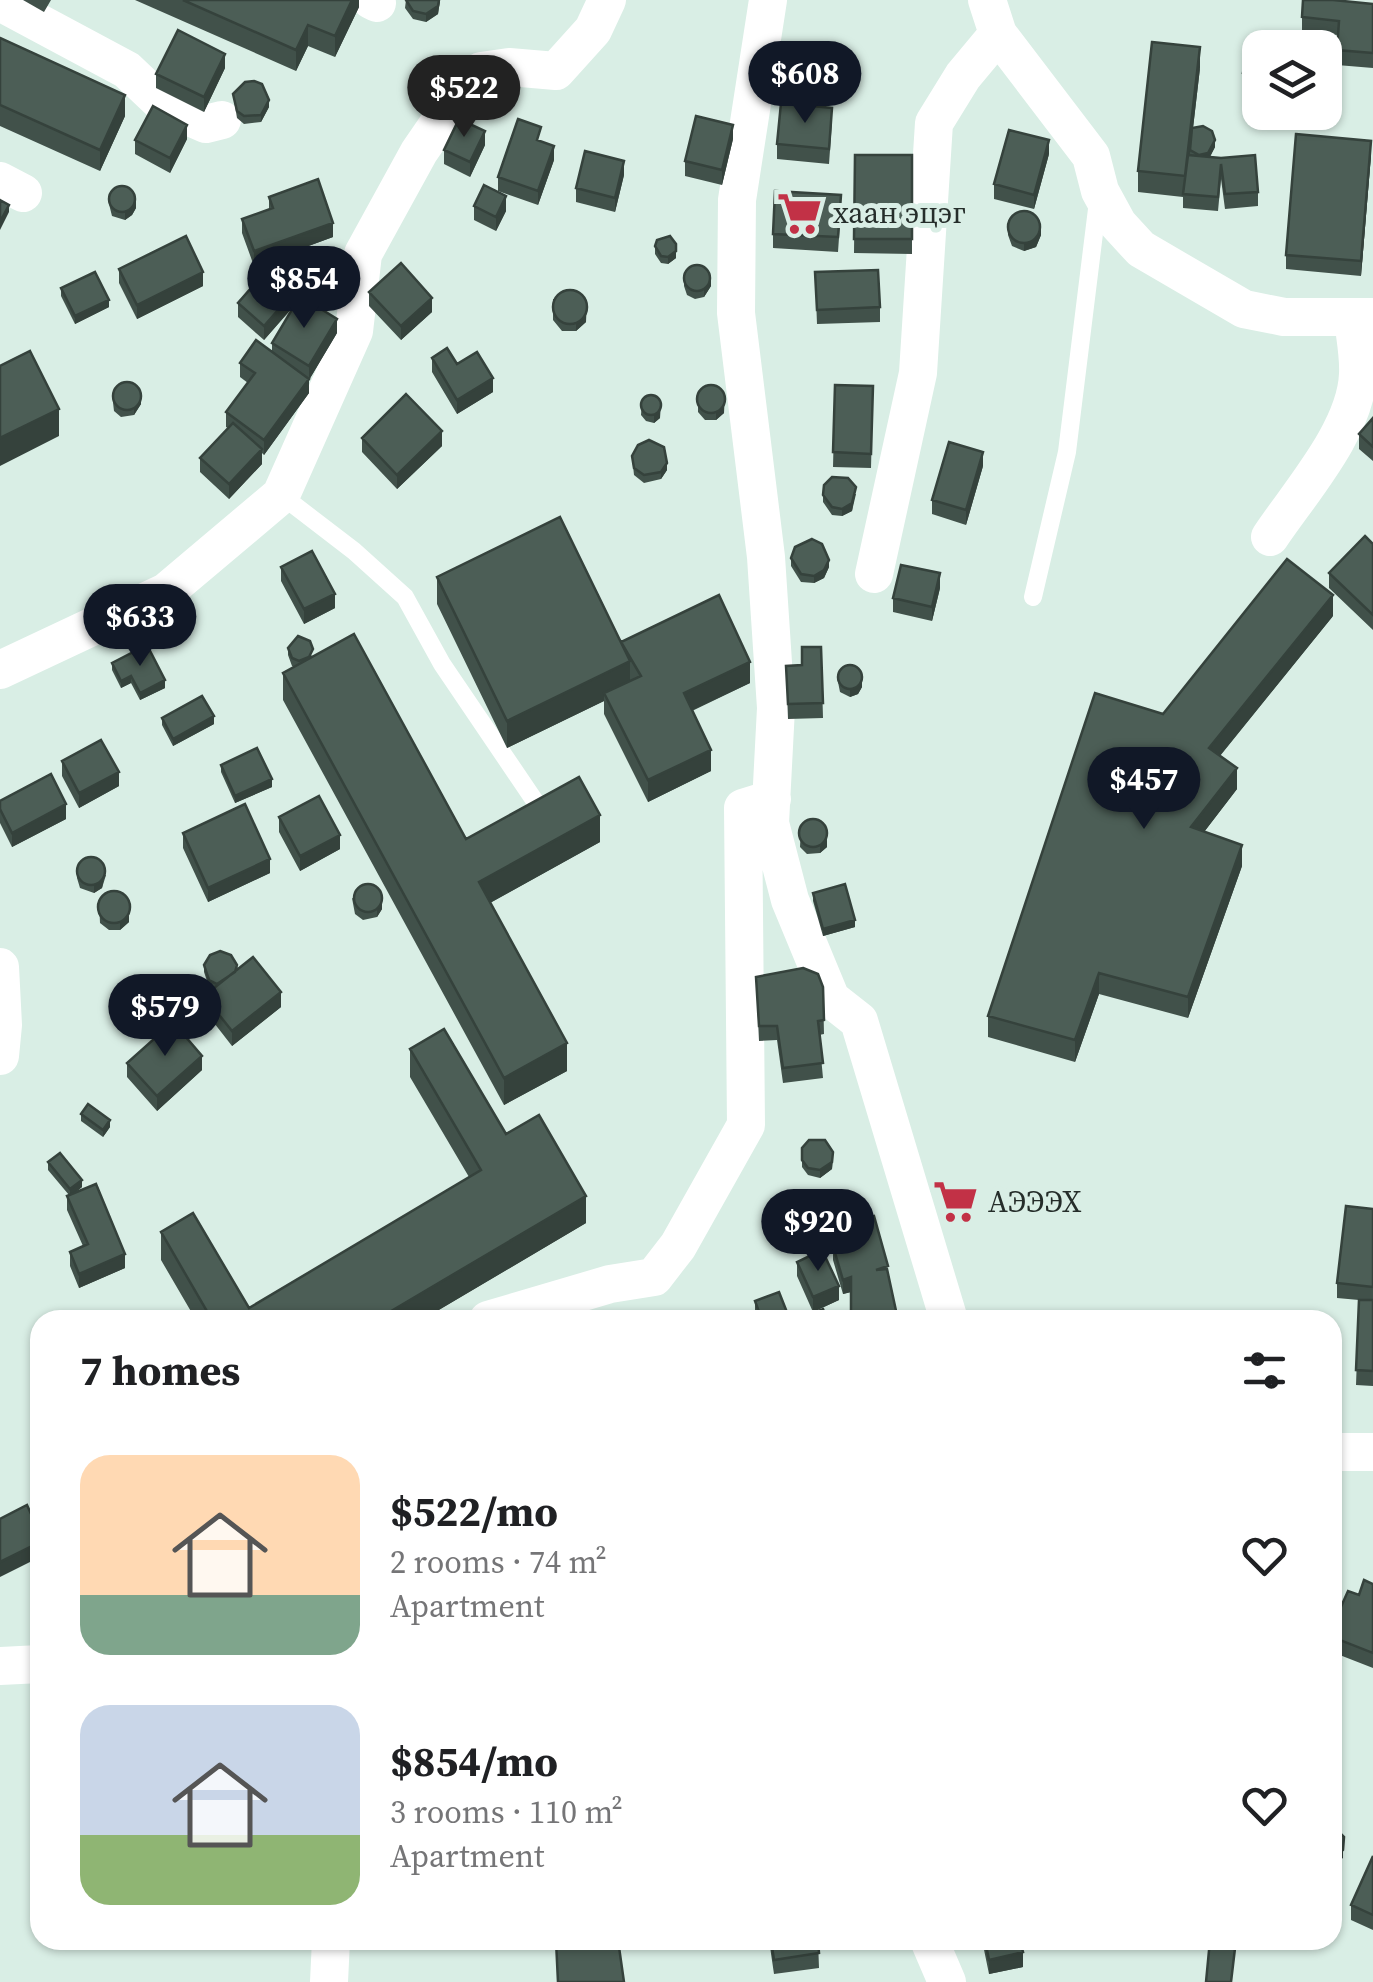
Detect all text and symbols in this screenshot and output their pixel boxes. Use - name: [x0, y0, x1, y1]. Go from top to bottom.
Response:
- map controls: [1242, 30, 1342, 130]
- button: layers: [1242, 30, 1342, 130]
- pin: $608: [746, 41, 864, 126]
- text: $608: [770, 51, 840, 95]
- pin: $522: [405, 55, 523, 140]
- text: $522: [429, 65, 499, 109]
- supermarket icon: хаан эцэг: [776, 189, 824, 237]
- place label: хаан эцэг: [833, 192, 966, 233]
- pin: $854: [245, 246, 363, 331]
- text: $854: [269, 256, 339, 300]
- pin: $633: [81, 584, 199, 669]
- text: $633: [105, 594, 175, 638]
- pin: $457: [1085, 747, 1203, 832]
- text: $457: [1109, 757, 1179, 801]
- pin: $579: [106, 974, 224, 1059]
- text: $579: [130, 984, 200, 1028]
- supermarket icon: АЭЭЭХ: [931, 1178, 979, 1226]
- place label: АЭЭЭХ: [988, 1181, 1082, 1222]
- pin: $920: [759, 1189, 877, 1274]
- text: $920: [783, 1199, 853, 1243]
- text: 7 homes: [80, 1341, 240, 1399]
- icon: filters: [1237, 1343, 1292, 1398]
- text: $522/mo: [390, 1482, 558, 1540]
- icon: home: [160, 1495, 280, 1615]
- icon: heart: [1237, 1528, 1292, 1583]
- text: 2 rooms · 74 m²: [390, 1540, 607, 1584]
- text: Apartment: [390, 1584, 544, 1628]
- text: $854/mo: [390, 1732, 558, 1790]
- icon: home: [160, 1745, 280, 1865]
- icon: heart: [1237, 1778, 1292, 1833]
- text: 3 rooms · 110 m²: [390, 1790, 623, 1834]
- text: Apartment: [390, 1834, 544, 1878]

